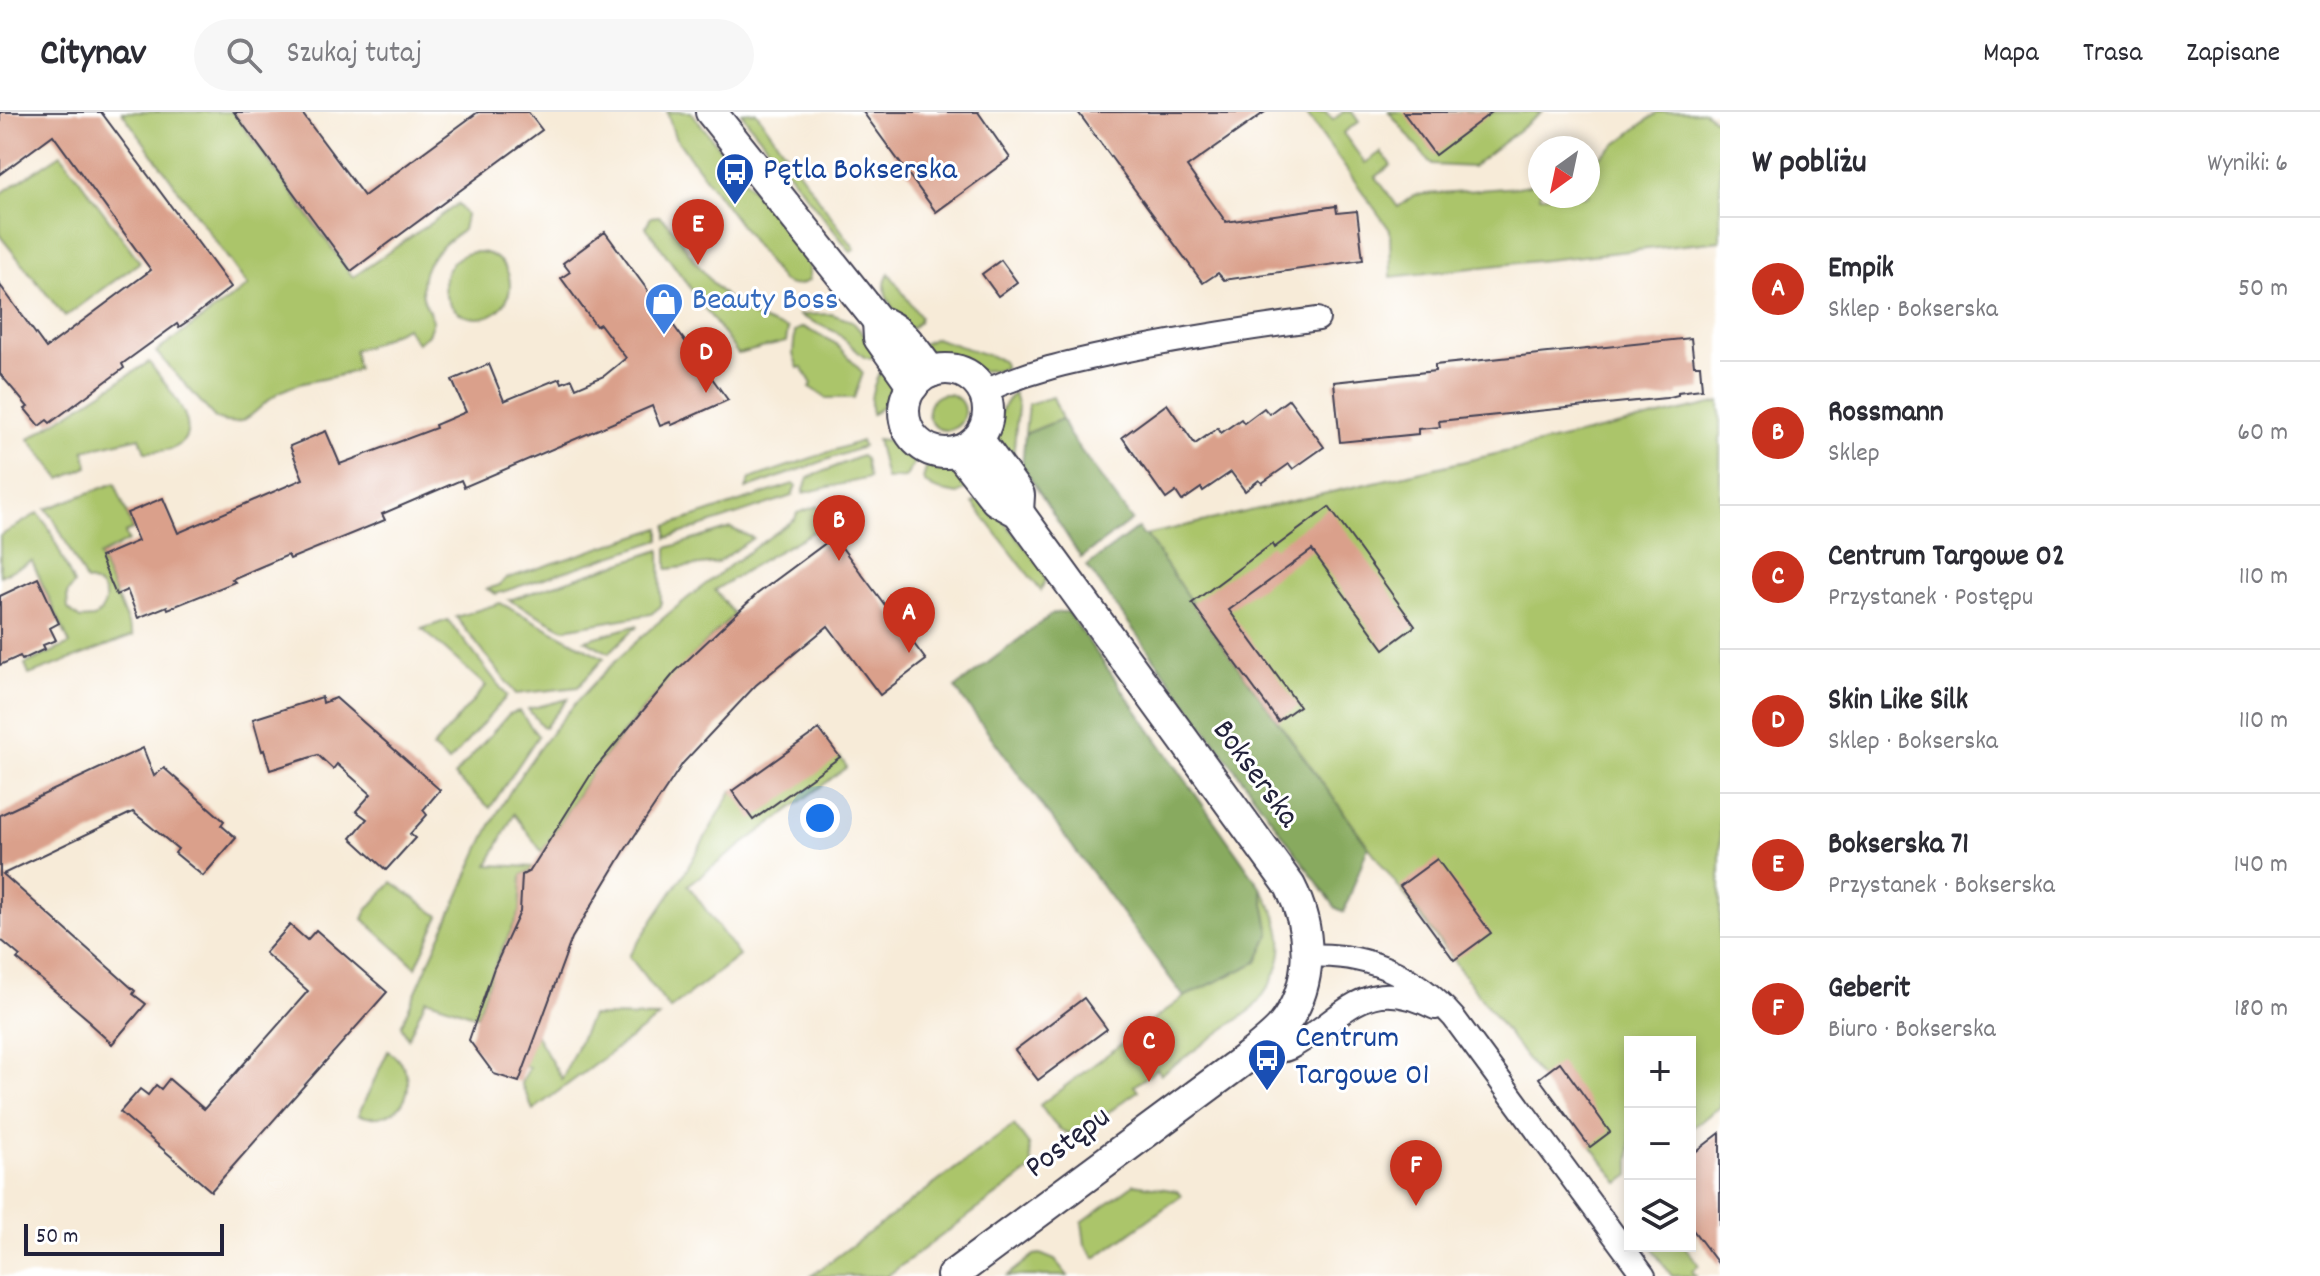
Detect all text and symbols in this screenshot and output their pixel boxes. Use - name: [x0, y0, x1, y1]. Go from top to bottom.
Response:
- search box: [194, 19, 754, 91]
- text: Citynav: [40, 28, 146, 83]
- icon: search: [222, 33, 266, 77]
- text: Szukaj tutaj: [286, 34, 422, 77]
- text: Mapa: [1983, 35, 2039, 75]
- text: Trasa: [2083, 35, 2142, 75]
- text: Zapisane: [2186, 35, 2280, 75]
- north arrow: [1528, 136, 1600, 208]
- text: W pobliżu: [1752, 140, 1867, 189]
- text: Wyniki: 6: [2207, 146, 2288, 183]
- place label: Pętla Bokserska: [763, 149, 958, 195]
- bus stop icon: Pętla Bokserska: [714, 151, 756, 206]
- pin: E: [672, 199, 724, 265]
- text: Empik: [1828, 249, 1894, 292]
- text: A: [1771, 271, 1785, 308]
- text: 50 m: [2238, 271, 2288, 308]
- place label: Beauty Boss: [692, 279, 839, 325]
- shop icon: Beauty Boss: [643, 281, 685, 336]
- text: Sklep · Bokserska: [1828, 292, 1998, 329]
- pin: D: [680, 327, 732, 393]
- text: Rossmann: [1828, 393, 1944, 436]
- text: B: [1772, 415, 1784, 452]
- text: 60 m: [2237, 415, 2288, 452]
- text: Sklep: [1828, 436, 1880, 473]
- pin: B: [813, 495, 865, 561]
- text: Centrum Targowe 02: [1828, 537, 2065, 580]
- text: C: [1772, 559, 1784, 596]
- text: 110 m: [2239, 559, 2288, 596]
- text: Przystanek · Postępu: [1828, 580, 2033, 617]
- pin: A: [883, 587, 935, 653]
- text: Skin Like Silk: [1828, 681, 1968, 724]
- text: D: [1771, 703, 1785, 740]
- text: 110 m: [2239, 703, 2288, 740]
- street label: Bokserska: [1199, 711, 1309, 839]
- text: Sklep · Bokserska: [1828, 724, 1998, 761]
- your location: [800, 798, 840, 838]
- text: Bokserska 71: [1828, 825, 1969, 868]
- text: E: [1772, 847, 1784, 884]
- text: 140 m: [2234, 847, 2288, 884]
- text: Przystanek · Bokserska: [1828, 868, 2055, 905]
- text: Geberit: [1828, 969, 1910, 1012]
- text: F: [1772, 991, 1784, 1028]
- text: 180 m: [2234, 991, 2288, 1028]
- text: Biuro · Bokserska: [1828, 1012, 1996, 1049]
- pin: C: [1123, 1016, 1175, 1082]
- place label: Centrum Targowe 01: [1295, 1017, 1429, 1100]
- map controls: [1624, 1036, 1696, 1252]
- button: +: [1624, 1036, 1696, 1108]
- bus stop icon: Centrum Targowe 01: [1246, 1037, 1288, 1092]
- street label: Postępu: [1017, 1097, 1121, 1191]
- button: −: [1624, 1108, 1696, 1180]
- pin: F: [1390, 1140, 1442, 1206]
- button: layers: [1624, 1180, 1696, 1252]
- scale bar: [24, 1220, 224, 1256]
- text: 50 m: [36, 1222, 78, 1253]

